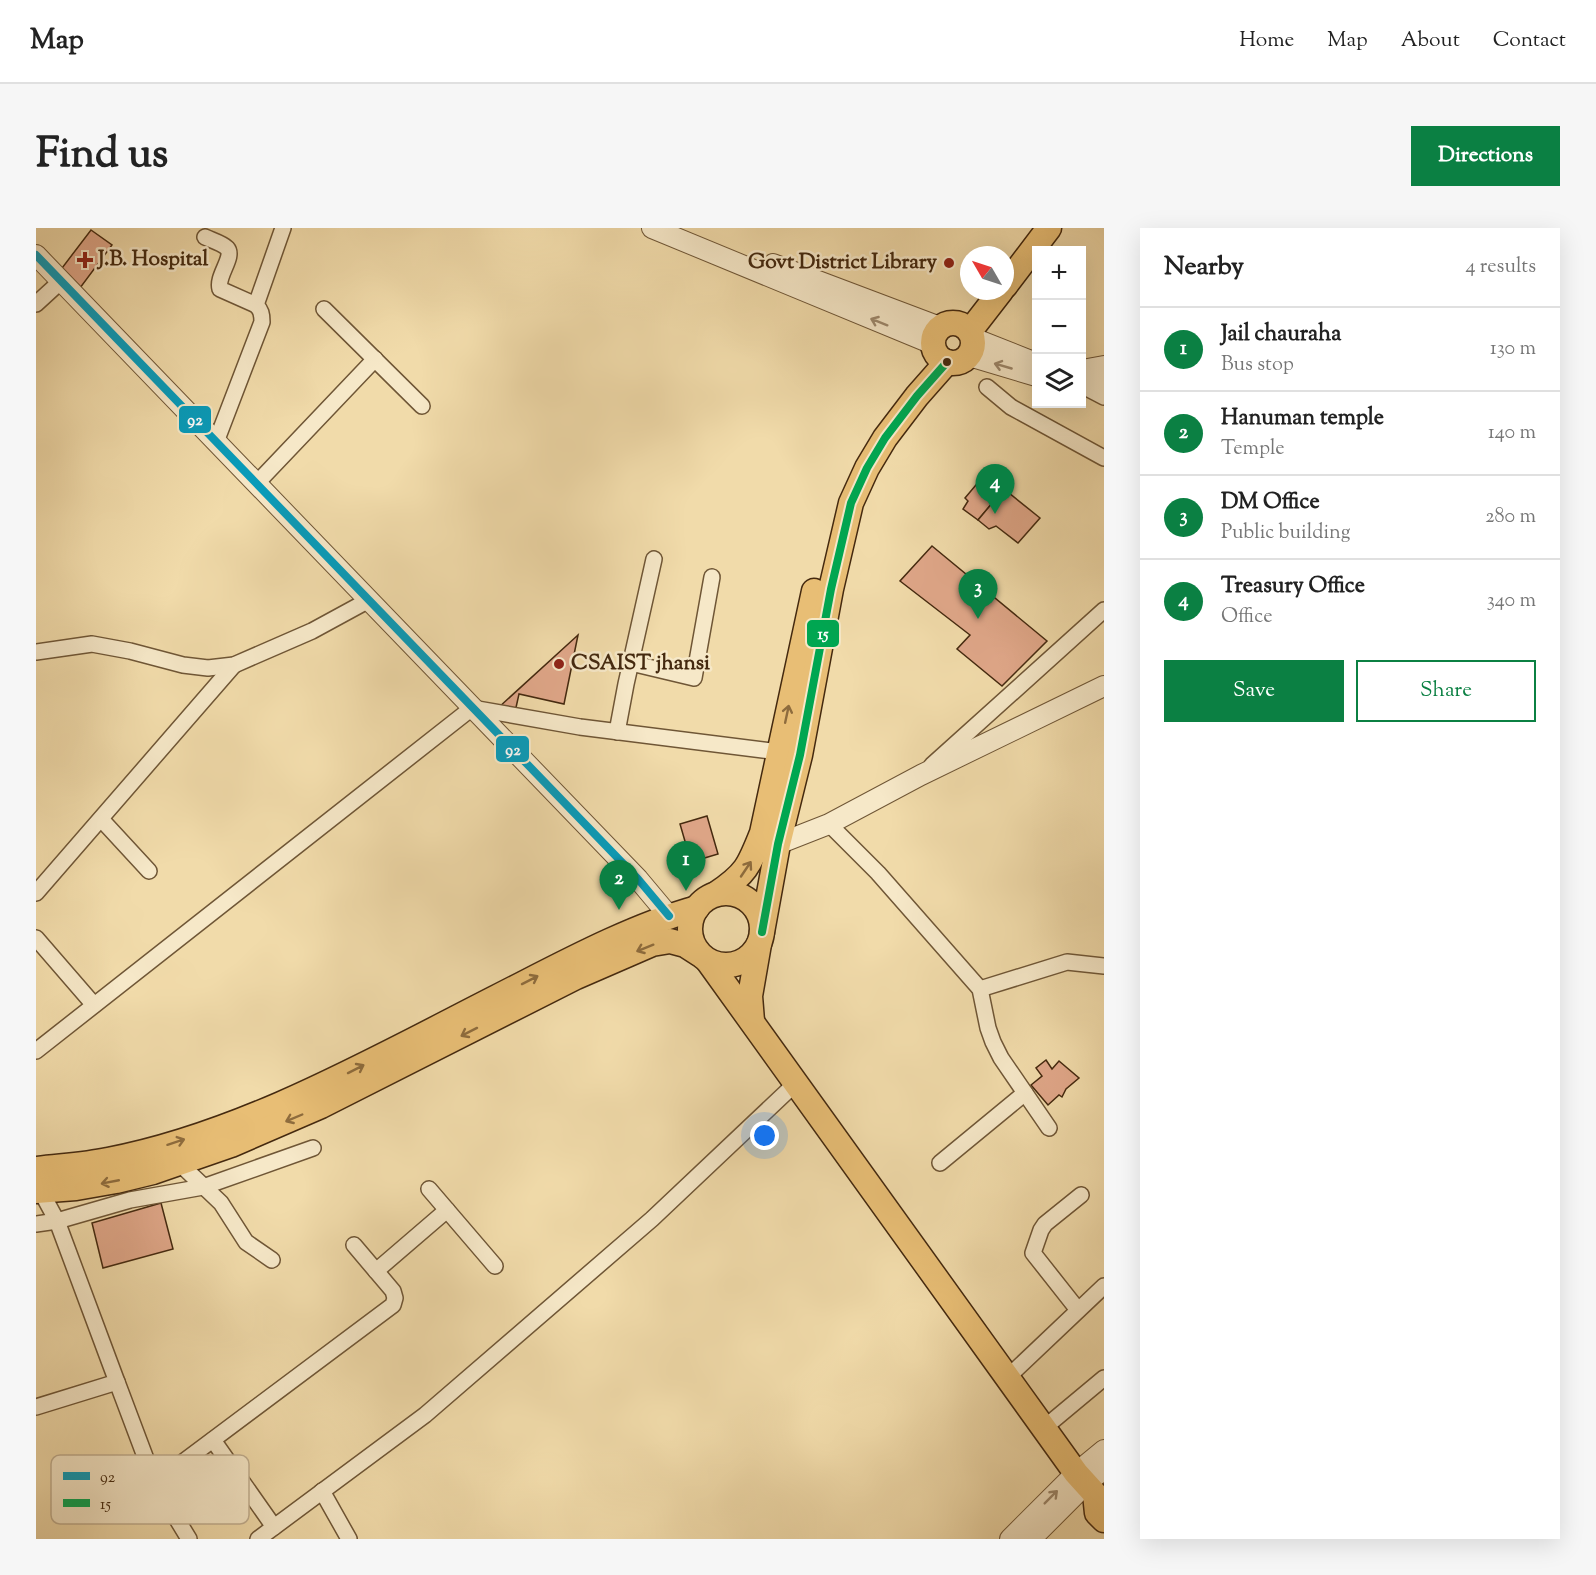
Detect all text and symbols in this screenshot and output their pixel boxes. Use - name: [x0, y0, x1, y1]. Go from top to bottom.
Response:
- text: Map: [30, 21, 84, 61]
- text: Home: [1239, 26, 1294, 56]
- text: Map: [1327, 26, 1368, 56]
- text: About: [1401, 26, 1460, 56]
- text: Contact: [1493, 26, 1566, 56]
- text: Find us: [36, 126, 168, 186]
- button: Directions: [1411, 126, 1560, 186]
- place label: J.B. Hospital: [96, 245, 209, 275]
- north arrow: [960, 246, 1014, 300]
- map controls: [1032, 246, 1086, 408]
- button: +: [1032, 246, 1086, 300]
- place label: Govt District Library: [748, 248, 938, 278]
- text: Nearby: [1164, 249, 1244, 286]
- marker: J.B. Hospital: [76, 251, 94, 269]
- text: 4 results: [1465, 253, 1536, 282]
- marker: Govt District Library: [942, 256, 956, 270]
- button: −: [1032, 300, 1086, 354]
- one-way arrow: [870, 316, 889, 327]
- text: Jail chauraha: [1221, 319, 1341, 351]
- text: 1: [1180, 335, 1187, 364]
- text: 130 m: [1490, 335, 1536, 364]
- text: Bus stop: [1221, 351, 1294, 380]
- button: layers: [1032, 354, 1086, 408]
- unlabelled marker: [941, 356, 953, 368]
- one-way arrow: [993, 360, 1012, 371]
- text: Hanuman temple: [1221, 403, 1384, 435]
- line badge: 92: [178, 405, 212, 434]
- text: 92: [187, 410, 203, 433]
- text: 2: [1179, 419, 1188, 448]
- text: 140 m: [1488, 419, 1536, 448]
- text: Temple: [1221, 435, 1285, 464]
- pin: 4: [976, 464, 1014, 514]
- text: DM Office: [1221, 487, 1320, 519]
- text: 3: [1179, 503, 1188, 532]
- text: 280 m: [1485, 503, 1536, 532]
- text: Public building: [1221, 519, 1351, 548]
- pin: 3: [958, 570, 998, 619]
- text: Treasury Office: [1221, 571, 1365, 603]
- text: 4: [1178, 587, 1189, 616]
- text: 340 m: [1487, 587, 1536, 616]
- text: Office: [1221, 603, 1273, 632]
- line badge: 15: [806, 619, 840, 648]
- text: 15: [818, 624, 829, 647]
- place label: CSAIST jhansi: [571, 649, 710, 679]
- marker: CSAIST jhansi: [552, 657, 566, 671]
- button: Save: [1164, 660, 1344, 722]
- button: Share: [1356, 660, 1536, 722]
- one-way arrow: [782, 705, 794, 724]
- line badge: 92: [495, 735, 530, 763]
- text: 92: [505, 740, 521, 763]
- pin: 1: [666, 842, 706, 891]
- pin: 2: [600, 860, 638, 910]
- one-way arrow: [740, 861, 752, 878]
- one-way arrow: [636, 943, 654, 954]
- one-way arrow: [520, 974, 538, 986]
- one-way arrow: [460, 1026, 478, 1038]
- one-way arrow: [346, 1063, 364, 1074]
- one-way arrow: [285, 1112, 303, 1124]
- your location: [750, 1121, 779, 1150]
- one-way arrow: [166, 1136, 184, 1147]
- one-way arrow: [101, 1177, 120, 1188]
- legend: [51, 1455, 249, 1524]
- text: 92: [100, 1467, 116, 1490]
- one-way arrow: [1044, 1490, 1059, 1505]
- text: 15: [100, 1494, 111, 1517]

